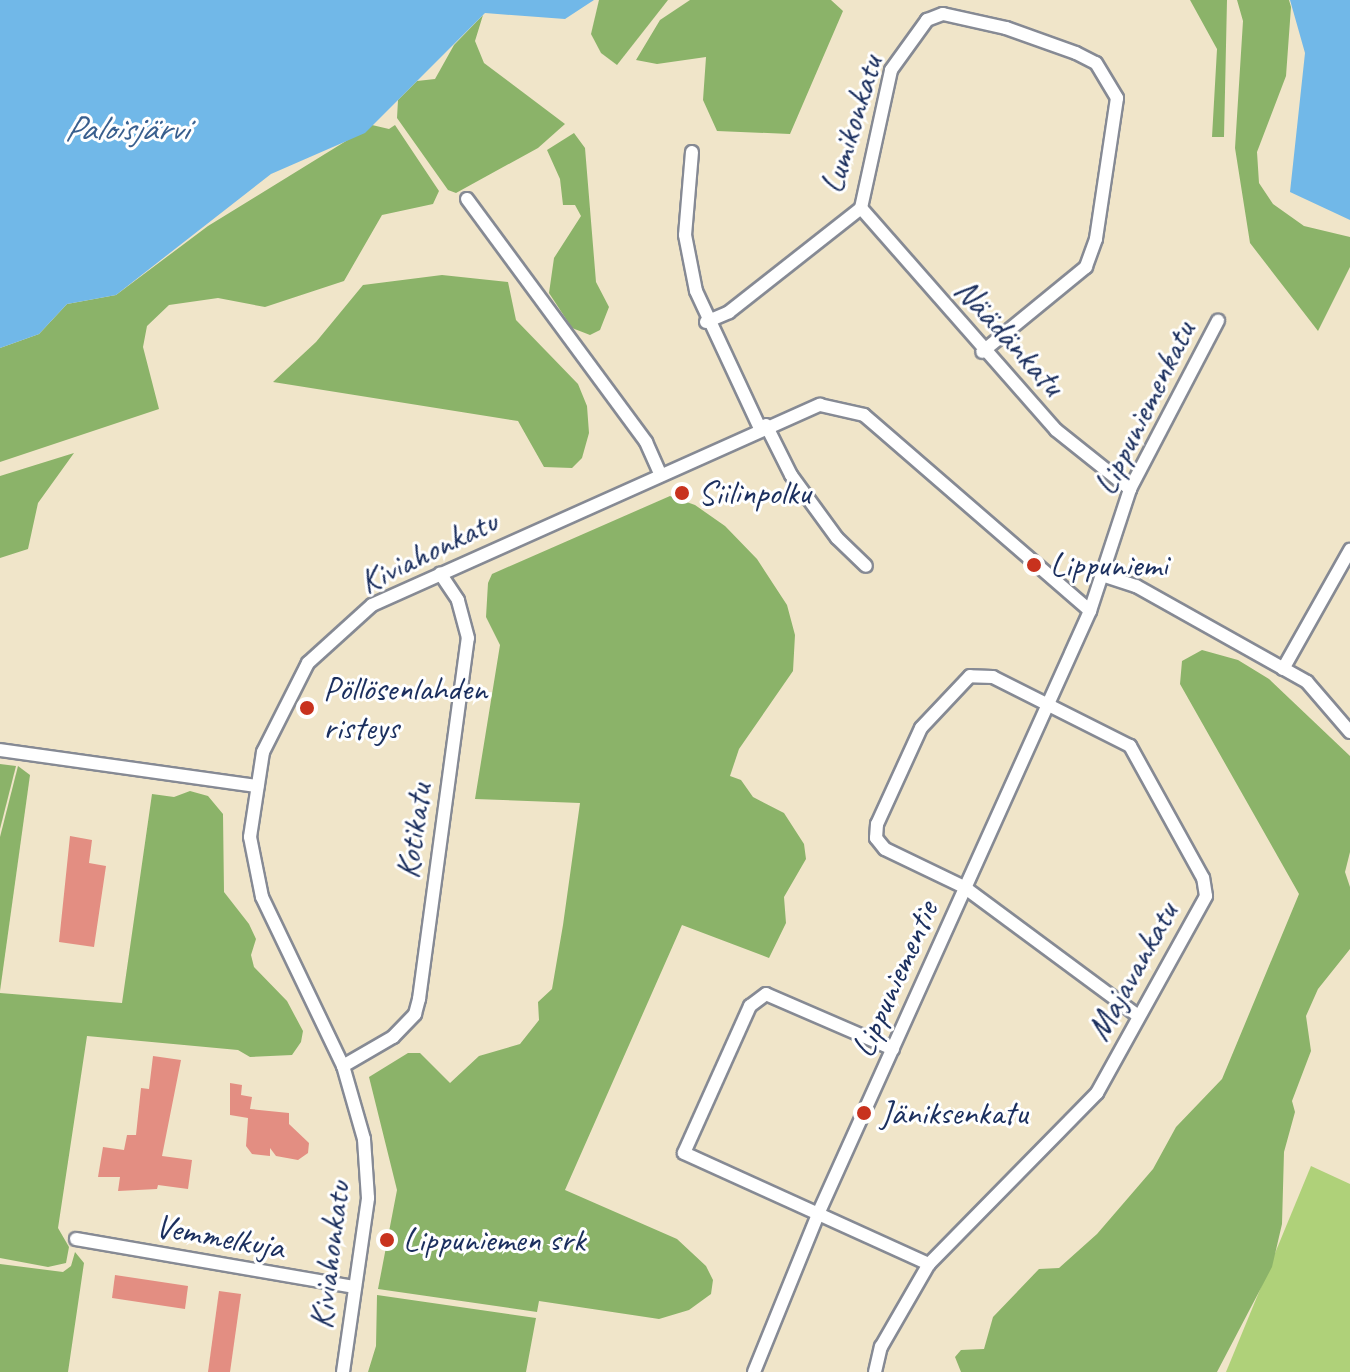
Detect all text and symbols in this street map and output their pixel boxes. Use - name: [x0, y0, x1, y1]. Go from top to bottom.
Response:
- street label: Lumikonkatu: [811, 50, 891, 198]
- water label: Paloisjärvi: [64, 107, 188, 151]
- street label: Näädänkatu: [946, 270, 1074, 404]
- street label: Lippuniemenkatu: [1085, 315, 1203, 501]
- place label: Siilinpolku: [698, 473, 811, 513]
- marker: Siilinpolku: [673, 484, 691, 502]
- street label: Kiviahonkatu: [352, 500, 504, 602]
- place label: Lippuniemi: [1050, 545, 1168, 585]
- marker: Lippuniemi: [1025, 556, 1043, 574]
- place label: Pöllösenlahden risteys: [323, 668, 487, 748]
- marker: Pöllösenlahden risteys: [298, 699, 316, 717]
- street label: Kotikatu: [386, 781, 440, 881]
- street label: Lippuniementie: [842, 895, 946, 1063]
- street label: Majavankatu: [1077, 895, 1187, 1047]
- place label: Jäniksenkatu: [880, 1093, 1027, 1133]
- marker: Jäniksenkatu: [855, 1104, 873, 1122]
- street label: Kiviahonkatu: [300, 1179, 358, 1331]
- street label: Vemmelkuja: [152, 1205, 288, 1267]
- place label: Lippuniemen srk: [403, 1220, 585, 1260]
- marker: Lippuniemen srk: [378, 1231, 396, 1249]

